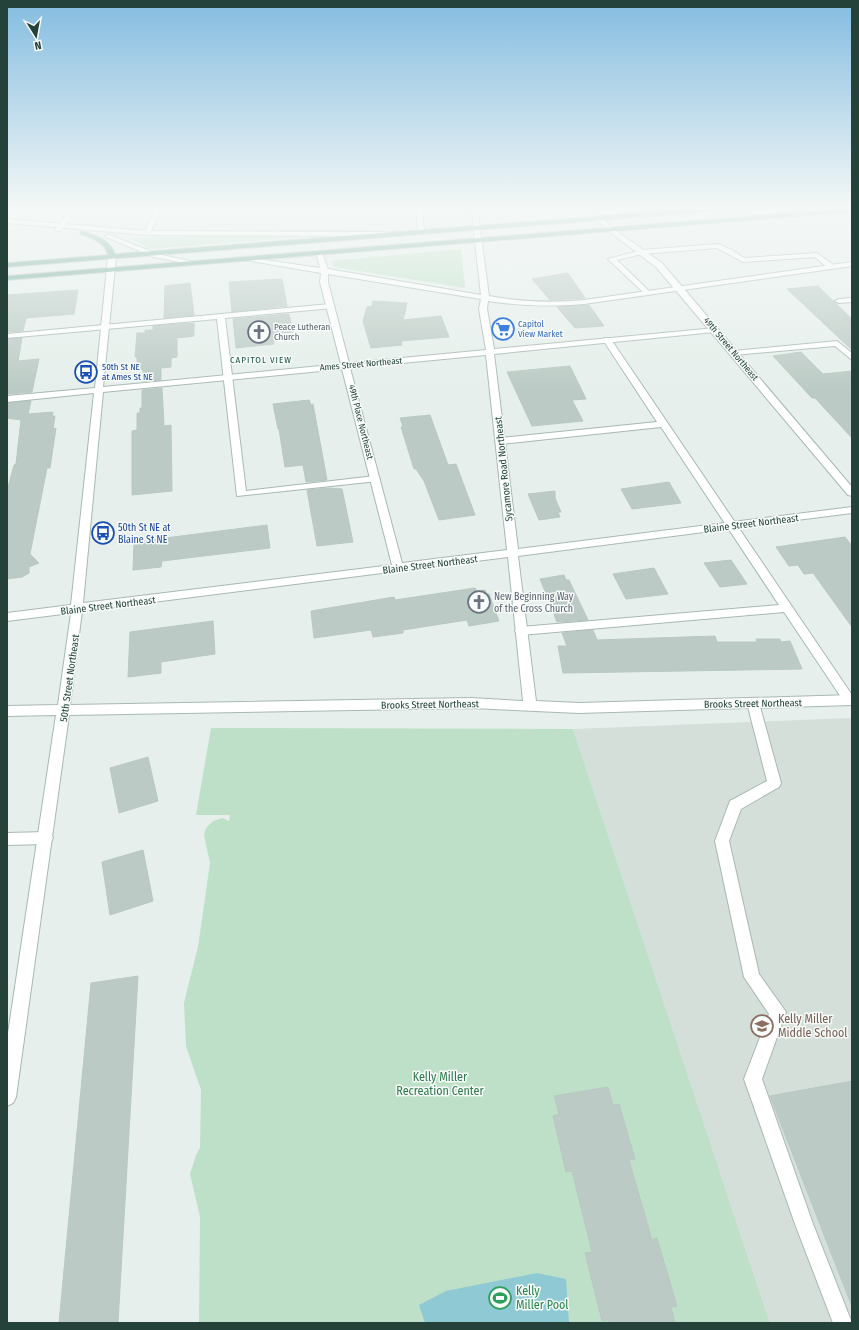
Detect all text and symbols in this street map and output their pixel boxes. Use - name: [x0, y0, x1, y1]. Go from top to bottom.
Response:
- north arrow: [16, 16, 56, 56]
- text: N: [33, 38, 42, 52]
- street label: 49th Street Northeast: [702, 315, 760, 383]
- supermarket icon: Capitol View Market: [490, 316, 516, 342]
- church icon: Peace Lutheran Church: [246, 319, 272, 345]
- place label: Capitol View Market: [518, 319, 563, 339]
- place label: Peace Lutheran Church: [274, 322, 330, 342]
- district label: CAPITOL VIEW: [230, 355, 292, 365]
- street label: Ames Street Northeast: [319, 355, 403, 373]
- bus stop icon: 50th St NE at Ames St NE: [73, 359, 99, 385]
- place label: 50th St NE at Ames St NE: [102, 362, 153, 382]
- street label: 49th Place Northeast: [347, 384, 375, 460]
- street label: Sycamore Road Northeast: [492, 415, 515, 522]
- street label: Blaine Street Northeast: [703, 512, 800, 536]
- bus stop icon: 50th St NE at Blaine St NE: [90, 520, 116, 546]
- place label: 50th St NE at Blaine St NE: [118, 522, 171, 546]
- street label: Blaine Street Northeast: [382, 553, 479, 577]
- church icon: New Beginning Way of the Cross Church: [466, 589, 492, 615]
- place label: New Beginning Way of the Cross Church: [494, 591, 574, 615]
- street label: Blaine Street Northeast: [60, 594, 157, 618]
- street label: 50th Street Northeast: [58, 633, 82, 723]
- street label: Brooks Street Northeast: [704, 697, 803, 711]
- street label: Brooks Street Northeast: [381, 698, 480, 712]
- place label: Kelly Miller Middle School: [778, 1012, 847, 1040]
- school or university icon: Kelly Miller Middle School: [749, 1013, 775, 1039]
- park label: Kelly Miller Recreation Center: [396, 1070, 484, 1098]
- place label: Kelly Miller Pool: [516, 1284, 568, 1312]
- sports icon: Kelly Miller Pool: [487, 1285, 513, 1311]

